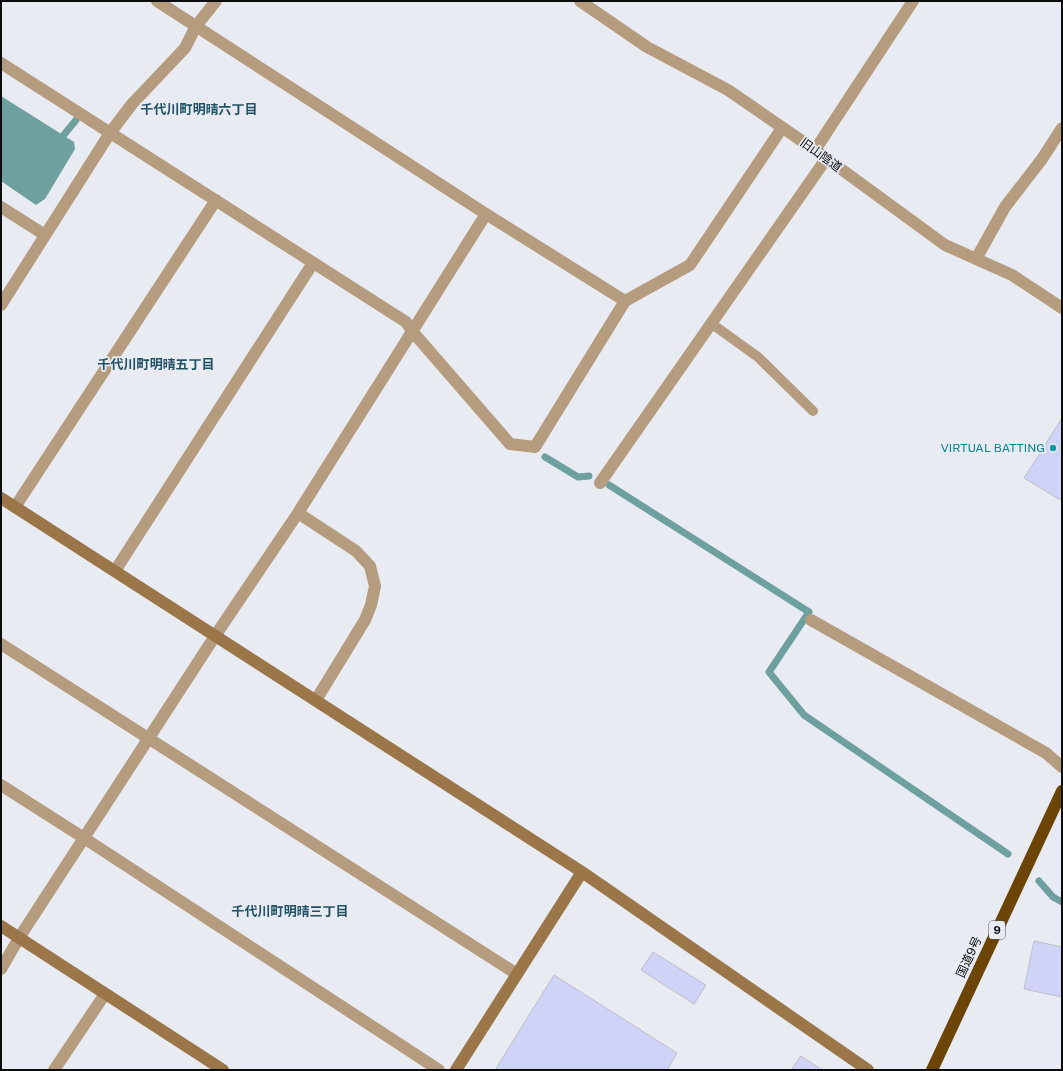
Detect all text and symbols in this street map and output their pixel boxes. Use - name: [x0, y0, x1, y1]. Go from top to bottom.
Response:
- district label: 千代川町明晴六丁目: [140, 102, 258, 117]
- street label: 旧山陰道: [797, 135, 845, 175]
- district label: 千代川町明晴五丁目: [97, 357, 215, 372]
- place label: VIRTUAL BATTING: [941, 441, 1045, 455]
- marker: VIRTUAL BATTING: [1048, 443, 1058, 453]
- district label: 千代川町明晴三丁目: [231, 904, 349, 919]
- road number: 9: [989, 921, 1005, 939]
- street label: 国道9号: [953, 934, 985, 980]

